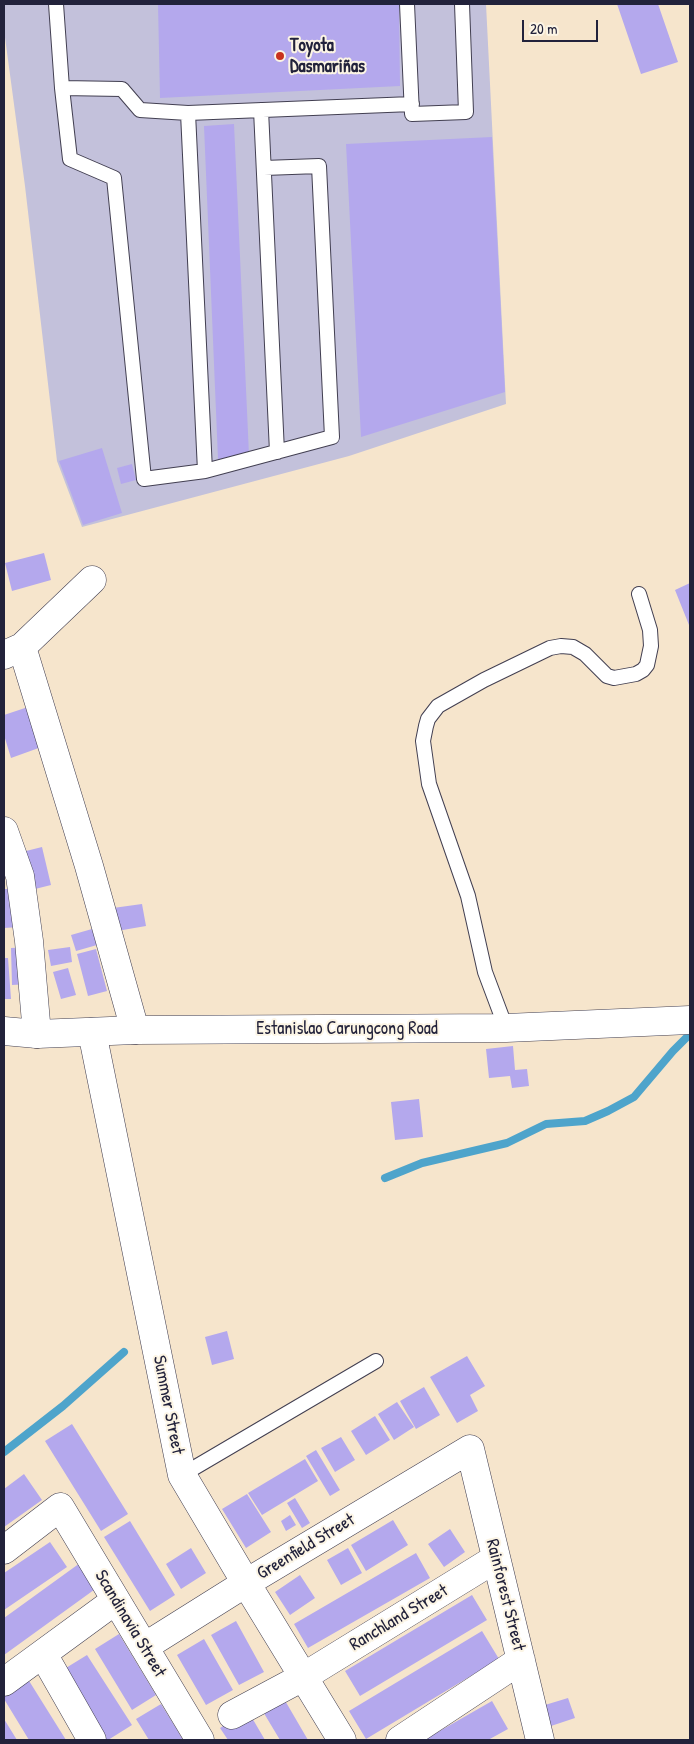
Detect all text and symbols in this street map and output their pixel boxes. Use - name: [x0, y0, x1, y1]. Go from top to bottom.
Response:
- scale bar: [524, 10, 600, 42]
- text: 20 m: [530, 18, 557, 39]
- place label: Toyota Dasmariñas: [290, 35, 365, 78]
- marker: Toyota Dasmariñas: [274, 50, 286, 62]
- street label: Estanislao Carungcong Road: [256, 1018, 438, 1040]
- street label: Summer Street: [148, 1354, 188, 1456]
- street label: Greenfield Street: [253, 1509, 359, 1585]
- street label: Rainforest Street: [481, 1537, 529, 1653]
- street label: Scandinavia Street: [90, 1567, 170, 1681]
- street label: Ranchland Street: [346, 1580, 452, 1656]

